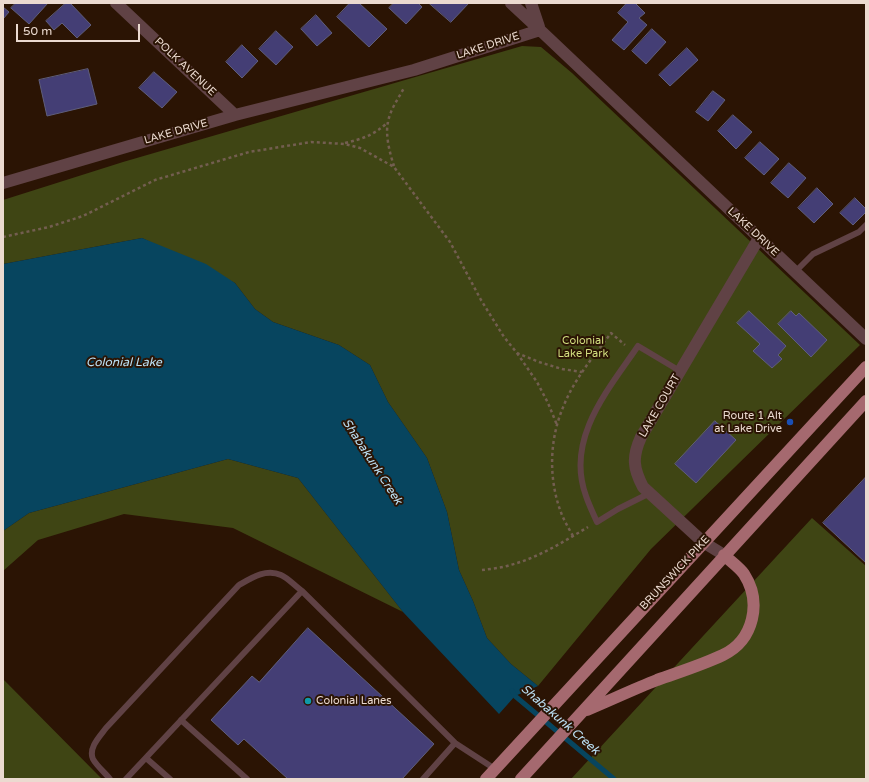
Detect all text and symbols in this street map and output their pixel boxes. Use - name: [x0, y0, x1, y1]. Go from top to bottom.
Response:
- scale bar: [18, 16, 142, 42]
- text: 50 m: [23, 24, 52, 38]
- street label: LAKE DRIVE: [455, 30, 521, 62]
- street label: POLK AVENUE: [151, 35, 219, 99]
- street label: LAKE DRIVE: [143, 117, 209, 147]
- street label: LAKE DRIVE: [725, 205, 781, 259]
- park label: Colonial Lake Park: [558, 334, 608, 360]
- water label: Colonial Lake: [86, 356, 162, 370]
- street label: LAKE COURT: [637, 372, 683, 440]
- place label: Route 1 Alt at Lake Drive: [714, 409, 782, 435]
- water label: Shabakunk Creek: [339, 416, 405, 508]
- marker: Route 1 Alt at Lake Drive: [785, 417, 795, 427]
- street label: BRUNSWICK PIKE: [637, 533, 713, 613]
- water label: Shabakunk Creek: [518, 682, 602, 758]
- place label: Colonial Lanes: [316, 694, 392, 708]
- marker: Colonial Lanes: [303, 696, 313, 706]

